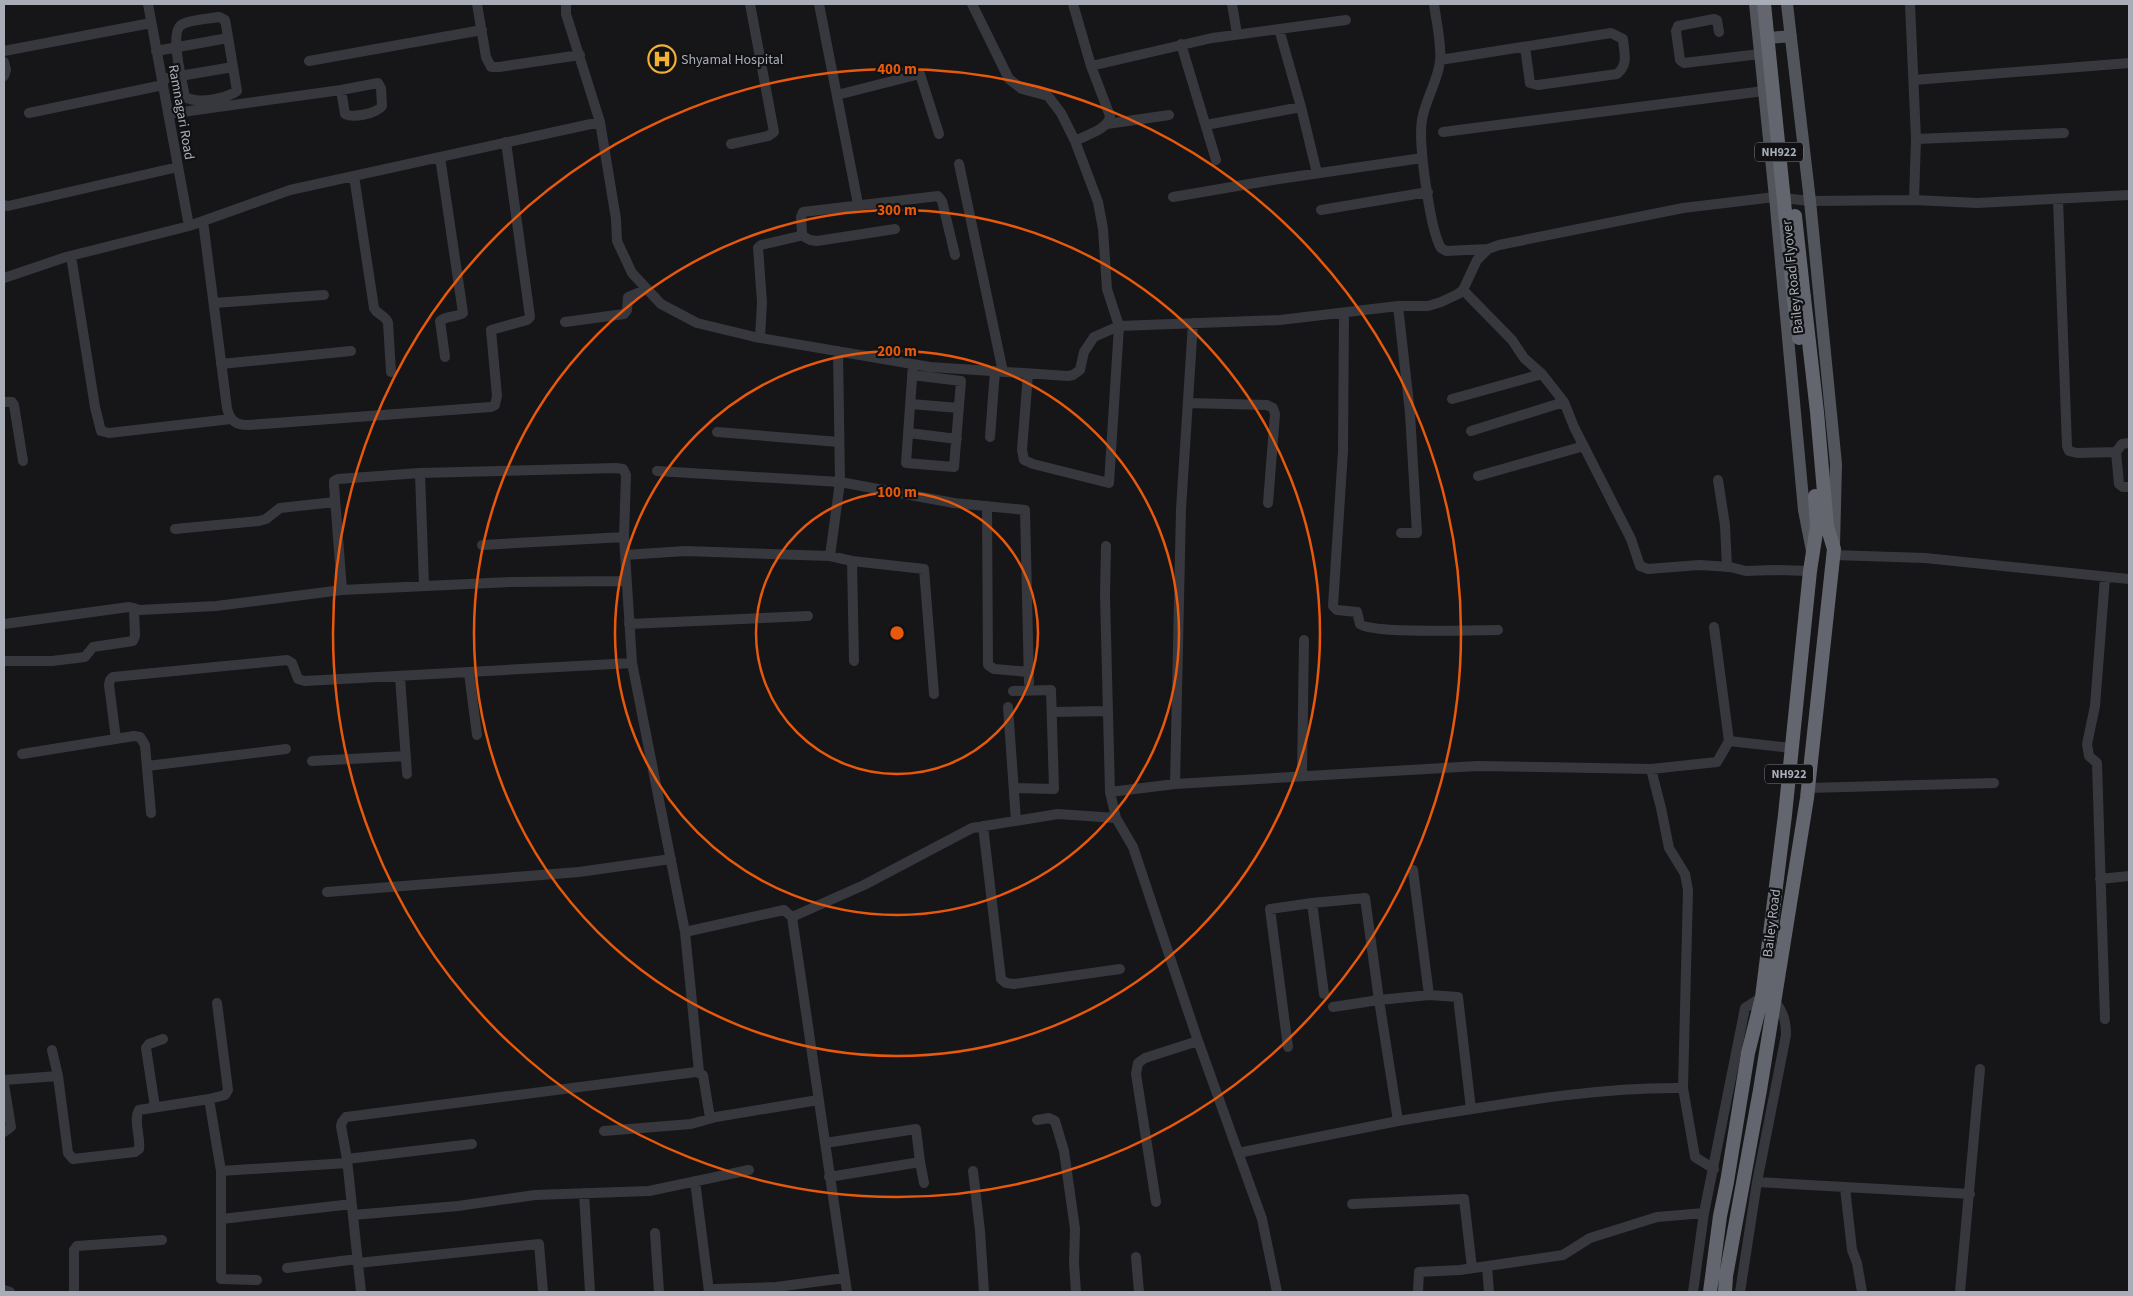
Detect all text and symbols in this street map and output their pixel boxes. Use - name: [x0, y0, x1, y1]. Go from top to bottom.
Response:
- hospital icon: Shyamal Hospital: [647, 44, 677, 74]
- place label: Shyamal Hospital: [681, 50, 784, 70]
- text: 400 m: [877, 59, 917, 80]
- street label: Ramnagari Road: [163, 63, 199, 161]
- road number: NH922: [1755, 142, 1803, 162]
- text: 300 m: [877, 200, 917, 221]
- street label: Bailey Road Flyover: [1777, 219, 1809, 335]
- text: 200 m: [877, 341, 917, 362]
- text: 100 m: [877, 482, 917, 503]
- centre of rings: [888, 624, 906, 642]
- road number: NH922: [1765, 764, 1813, 784]
- street label: Bailey Road: [1758, 888, 1786, 958]

